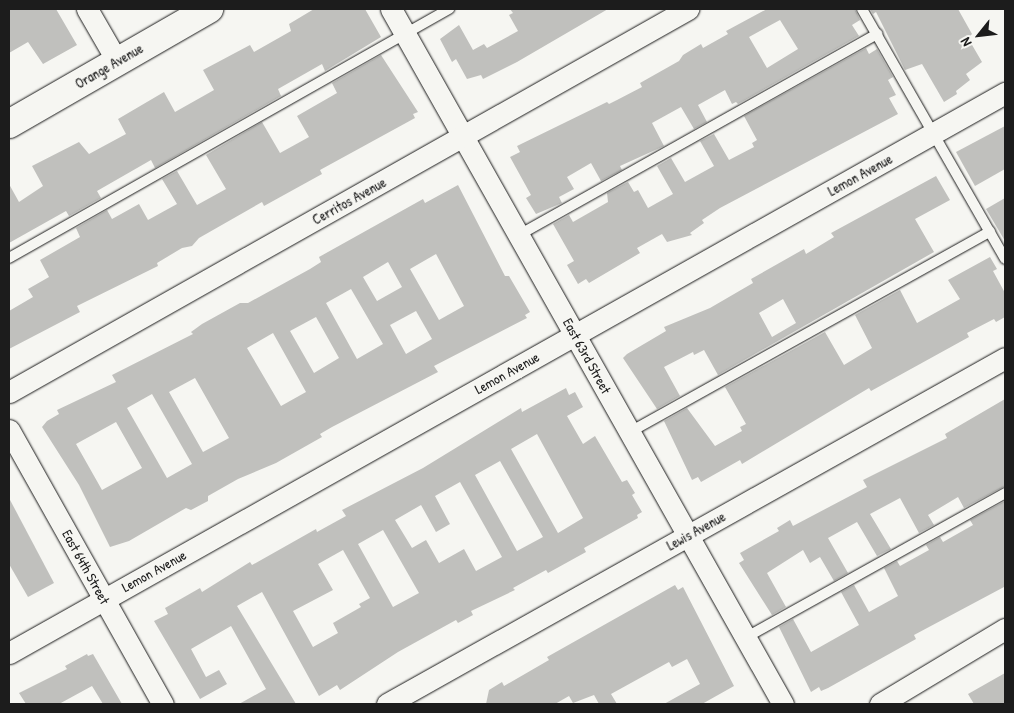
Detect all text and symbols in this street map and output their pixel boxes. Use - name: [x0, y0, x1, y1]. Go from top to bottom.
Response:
- north arrow: [954, 10, 1004, 60]
- text: N: [955, 35, 976, 50]
- street label: Orange Avenue: [72, 40, 146, 92]
- street label: Lemon Avenue: [825, 150, 895, 200]
- street label: Cerritos Avenue: [309, 174, 389, 228]
- street label: East 63rd Street: [559, 315, 615, 397]
- street label: Lemon Avenue: [472, 348, 542, 398]
- street label: Lewis Avenue: [664, 508, 728, 554]
- street label: East 64th Street: [59, 527, 113, 607]
- street label: Lemon Avenue: [119, 546, 189, 596]

